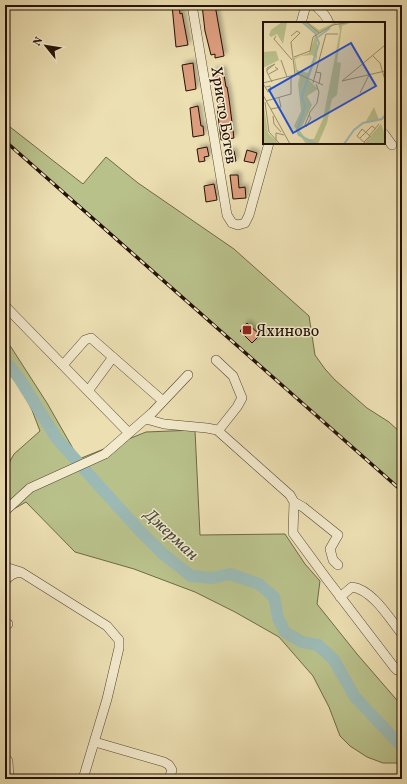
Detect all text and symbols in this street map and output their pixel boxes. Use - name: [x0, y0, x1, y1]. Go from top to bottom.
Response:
- inset map: [263, 22, 385, 144]
- north arrow: [26, 26, 66, 66]
- text: N: [30, 35, 47, 49]
- street label: Христо Ботев: [204, 65, 242, 166]
- place label: Яхиново: [256, 321, 319, 343]
- marker: Яхиново: [241, 324, 253, 336]
- water label: Джерман: [138, 503, 203, 566]

